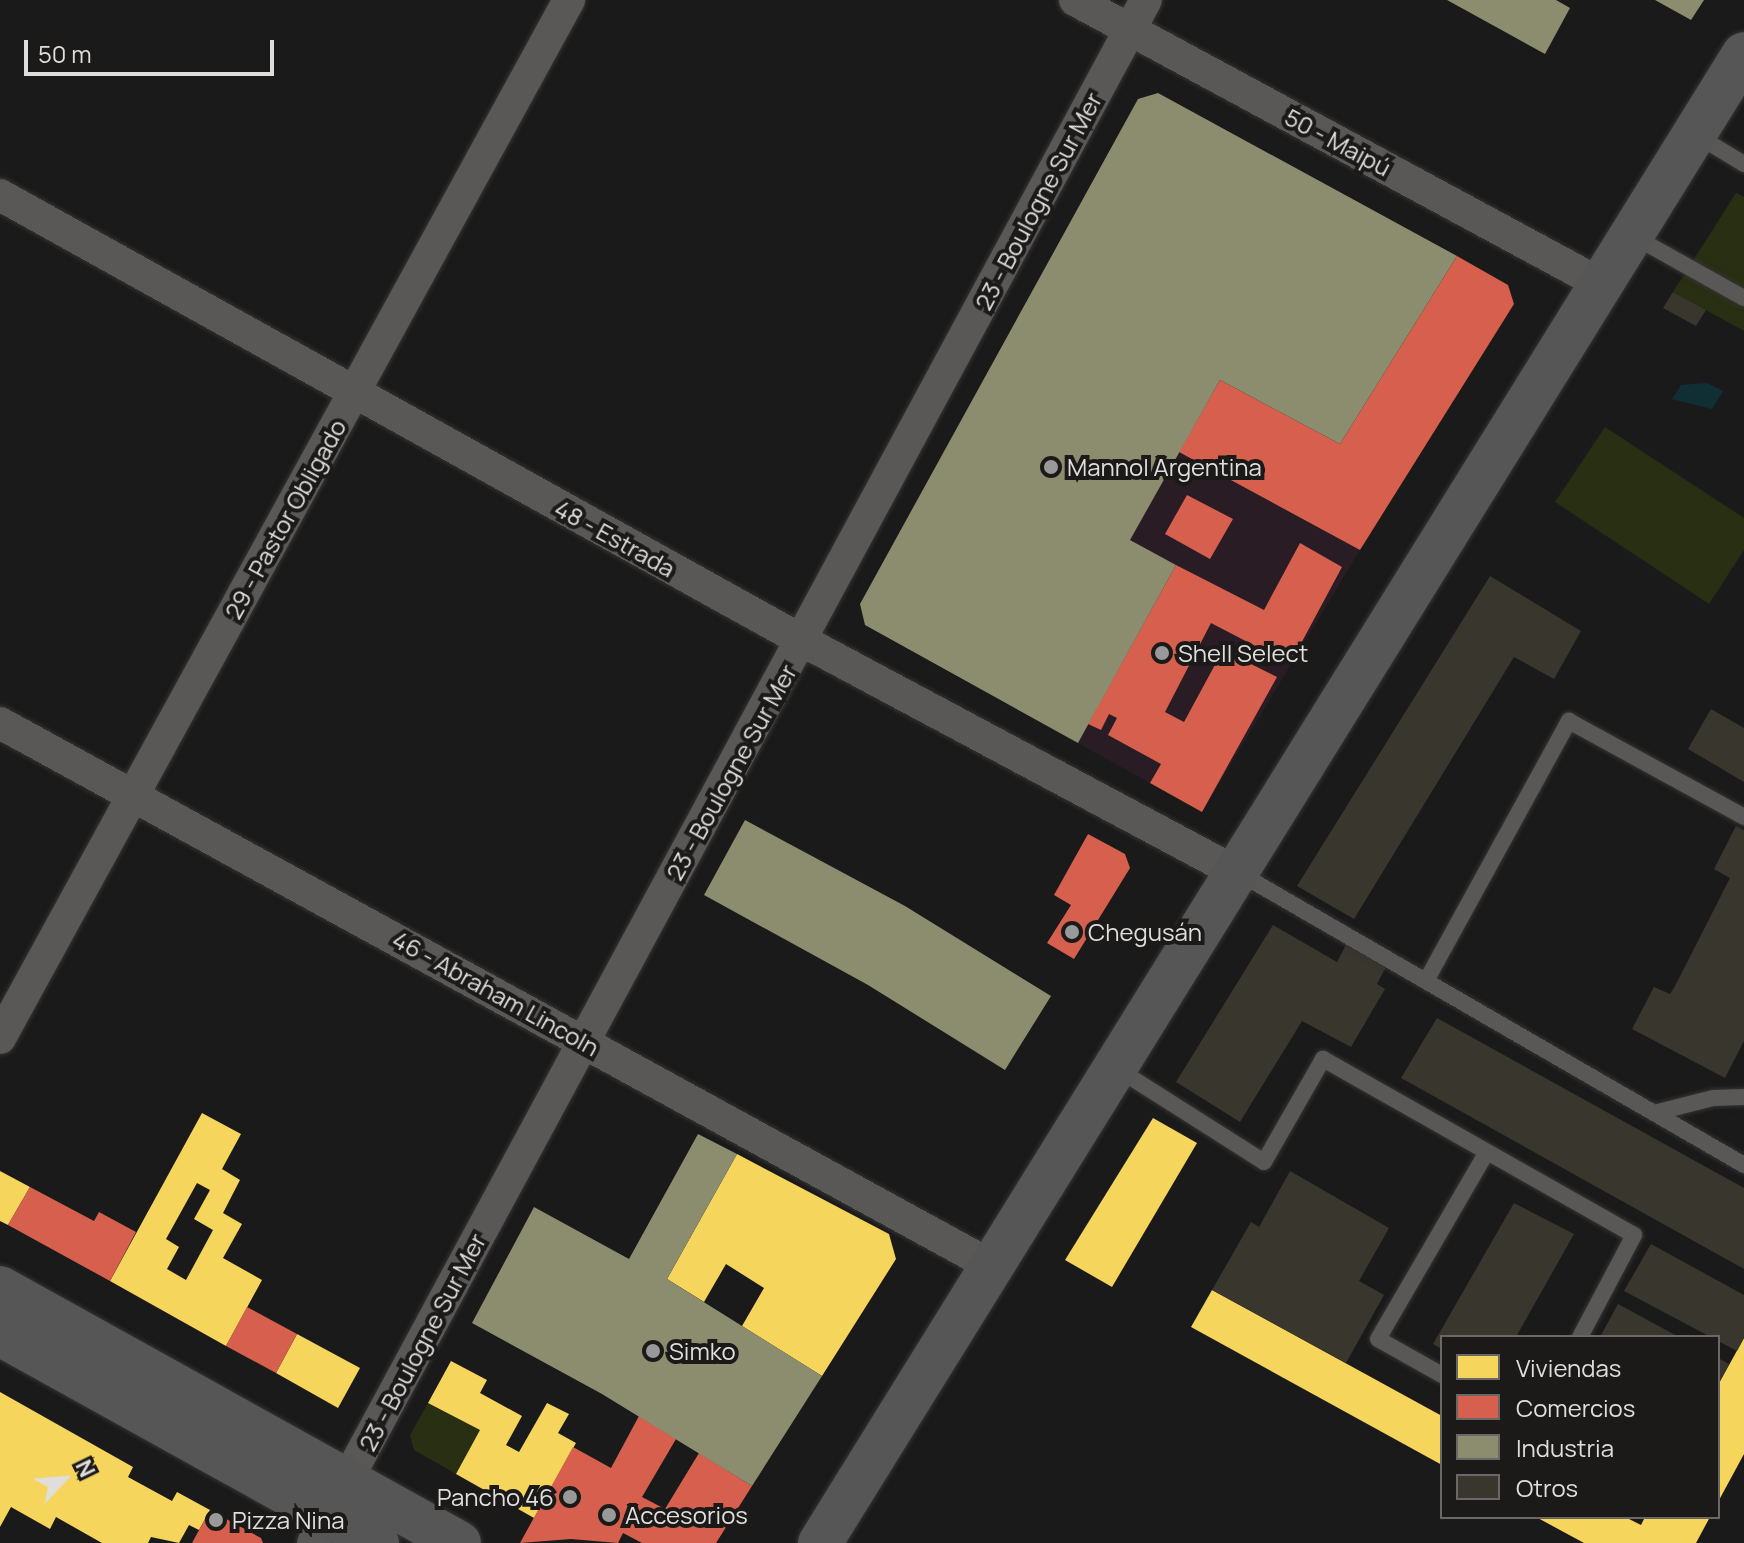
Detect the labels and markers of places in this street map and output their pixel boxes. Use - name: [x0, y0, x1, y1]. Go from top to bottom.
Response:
- place label: Mannol Argentina: [1067, 453, 1262, 481]
- marker: Mannol Argentina: [1042, 458, 1060, 476]
- place label: Shell Select: [1178, 639, 1308, 667]
- marker: Shell Select: [1153, 644, 1171, 662]
- place label: Chegusán: [1088, 918, 1202, 946]
- marker: Chegusán: [1063, 923, 1081, 941]
- place label: Simko: [669, 1337, 736, 1365]
- marker: Simko: [644, 1342, 662, 1360]
- place label: Pancho 46: [437, 1483, 554, 1511]
- marker: Pancho 46: [561, 1488, 579, 1506]
- place label: Accesorios: [625, 1501, 748, 1529]
- place label: Pizza Nina: [232, 1506, 345, 1534]
- marker: Accesorios: [600, 1506, 618, 1524]
- marker: Pizza Nina: [207, 1511, 225, 1529]

